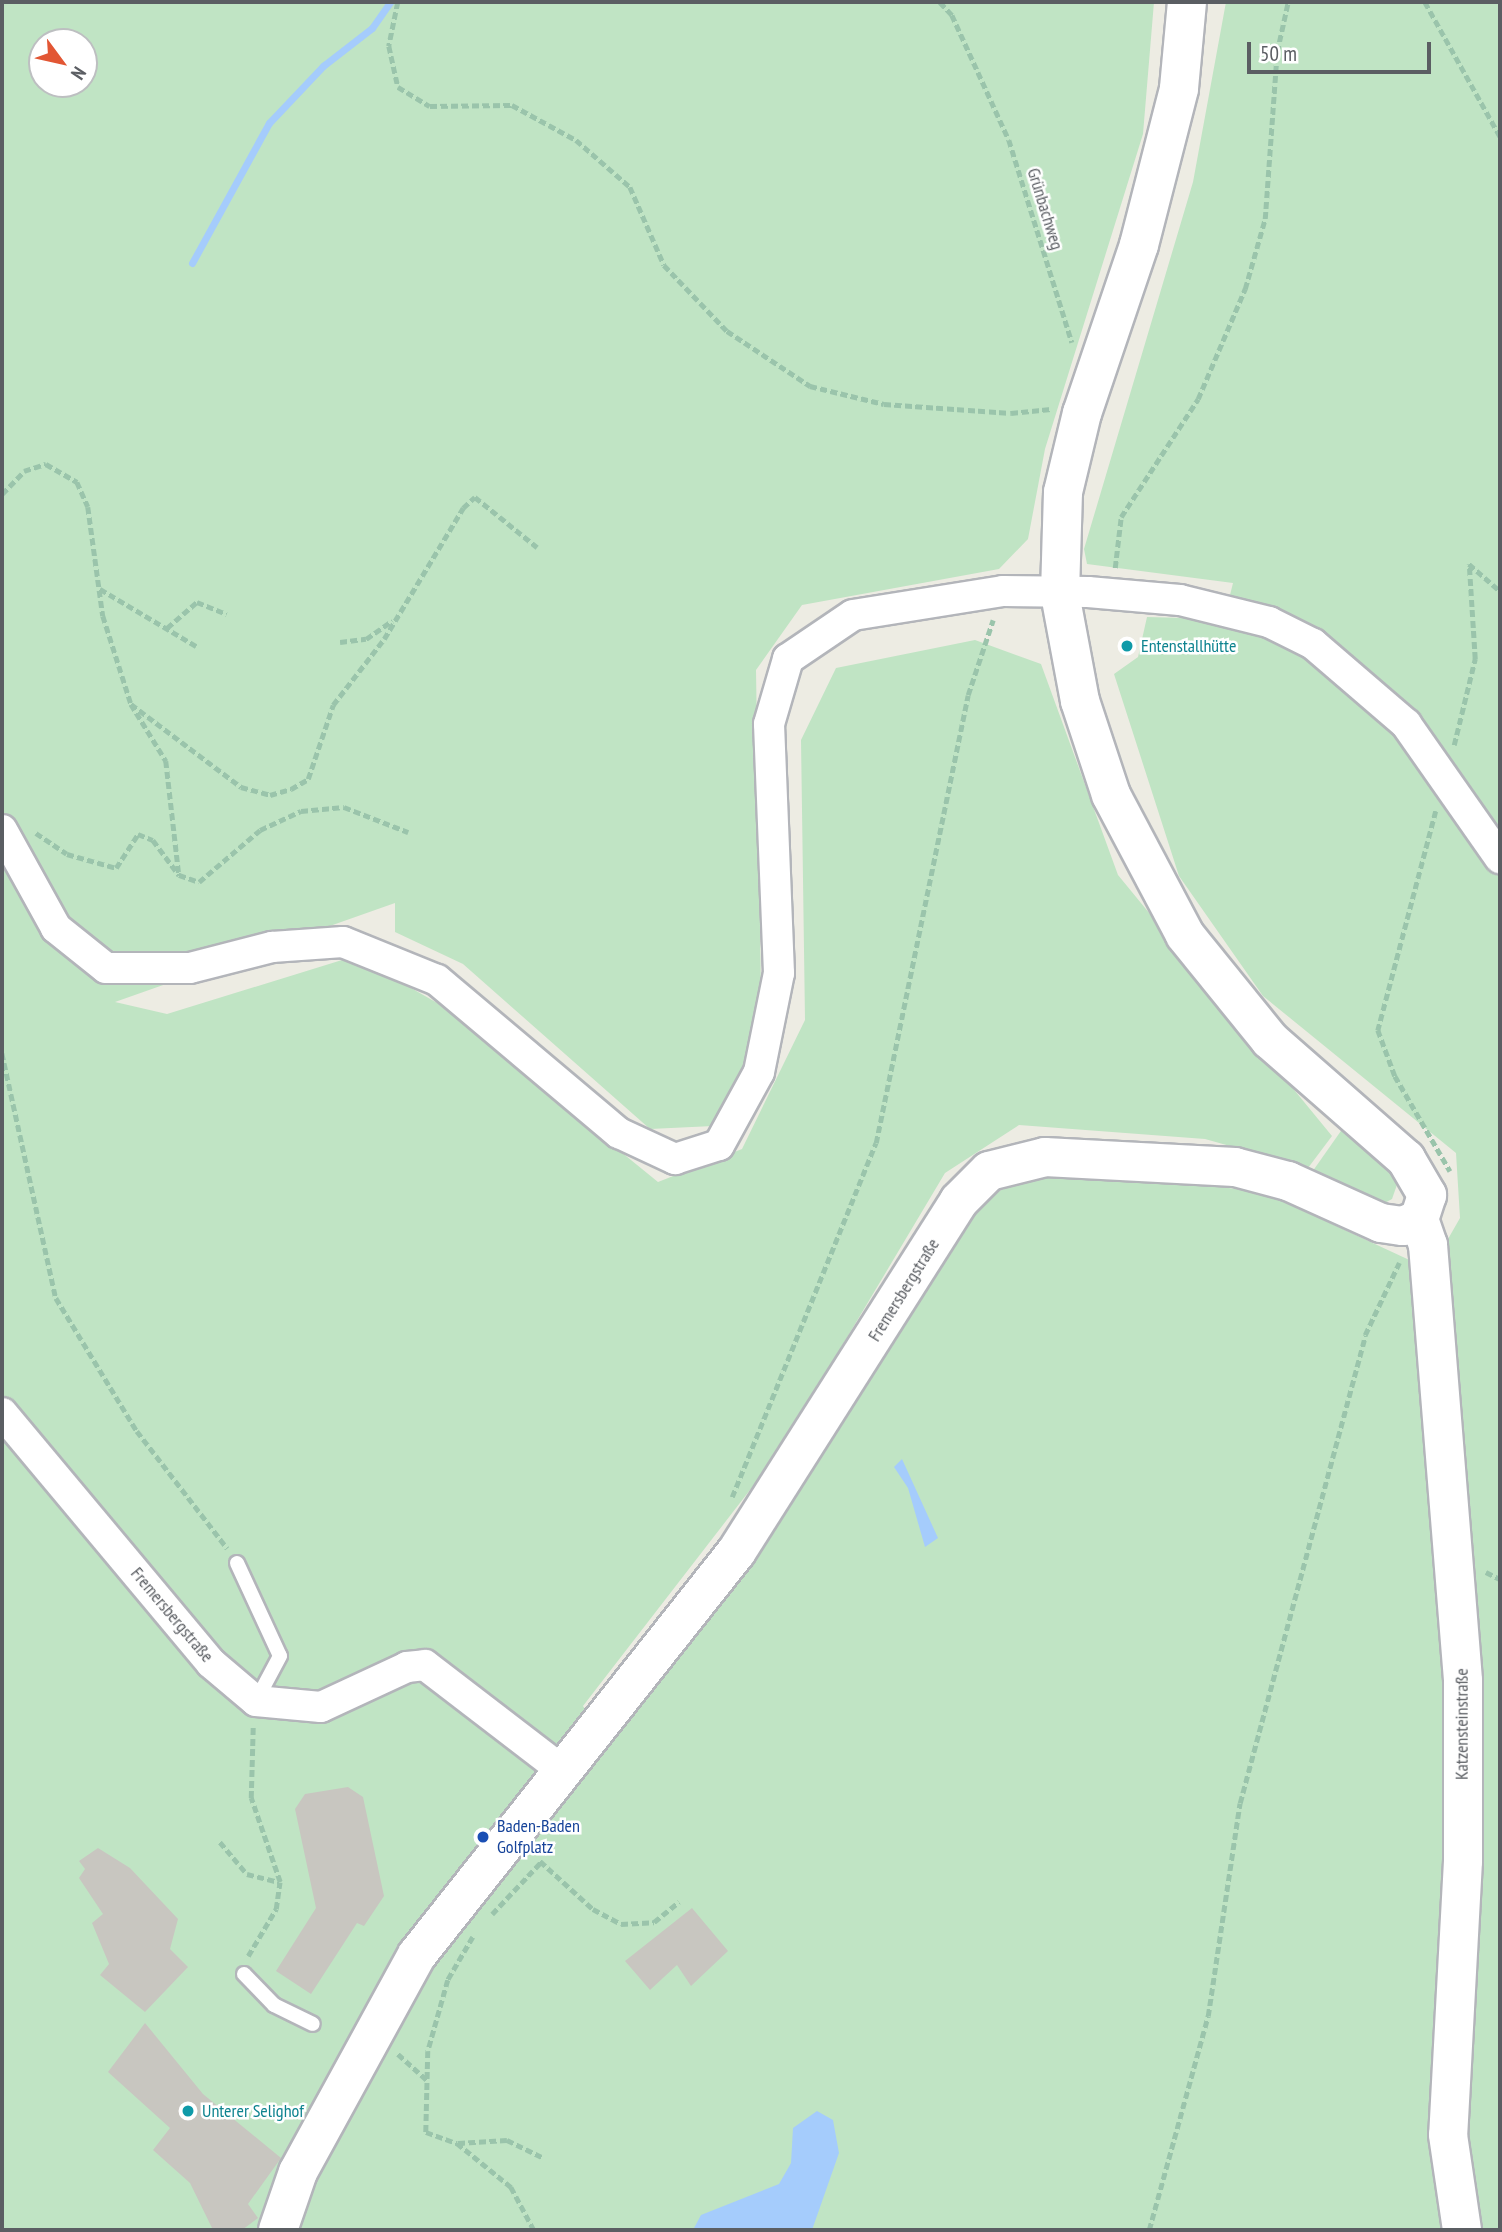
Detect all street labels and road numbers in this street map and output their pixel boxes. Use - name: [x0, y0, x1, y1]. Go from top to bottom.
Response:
- street label: Grünbachweg: [1022, 166, 1068, 252]
- street label: Fremersbergstraße: [864, 1235, 944, 1345]
- street label: Fremersbergstraße: [126, 1563, 218, 1667]
- street label: Katzensteinstraße: [1451, 1668, 1473, 1780]

